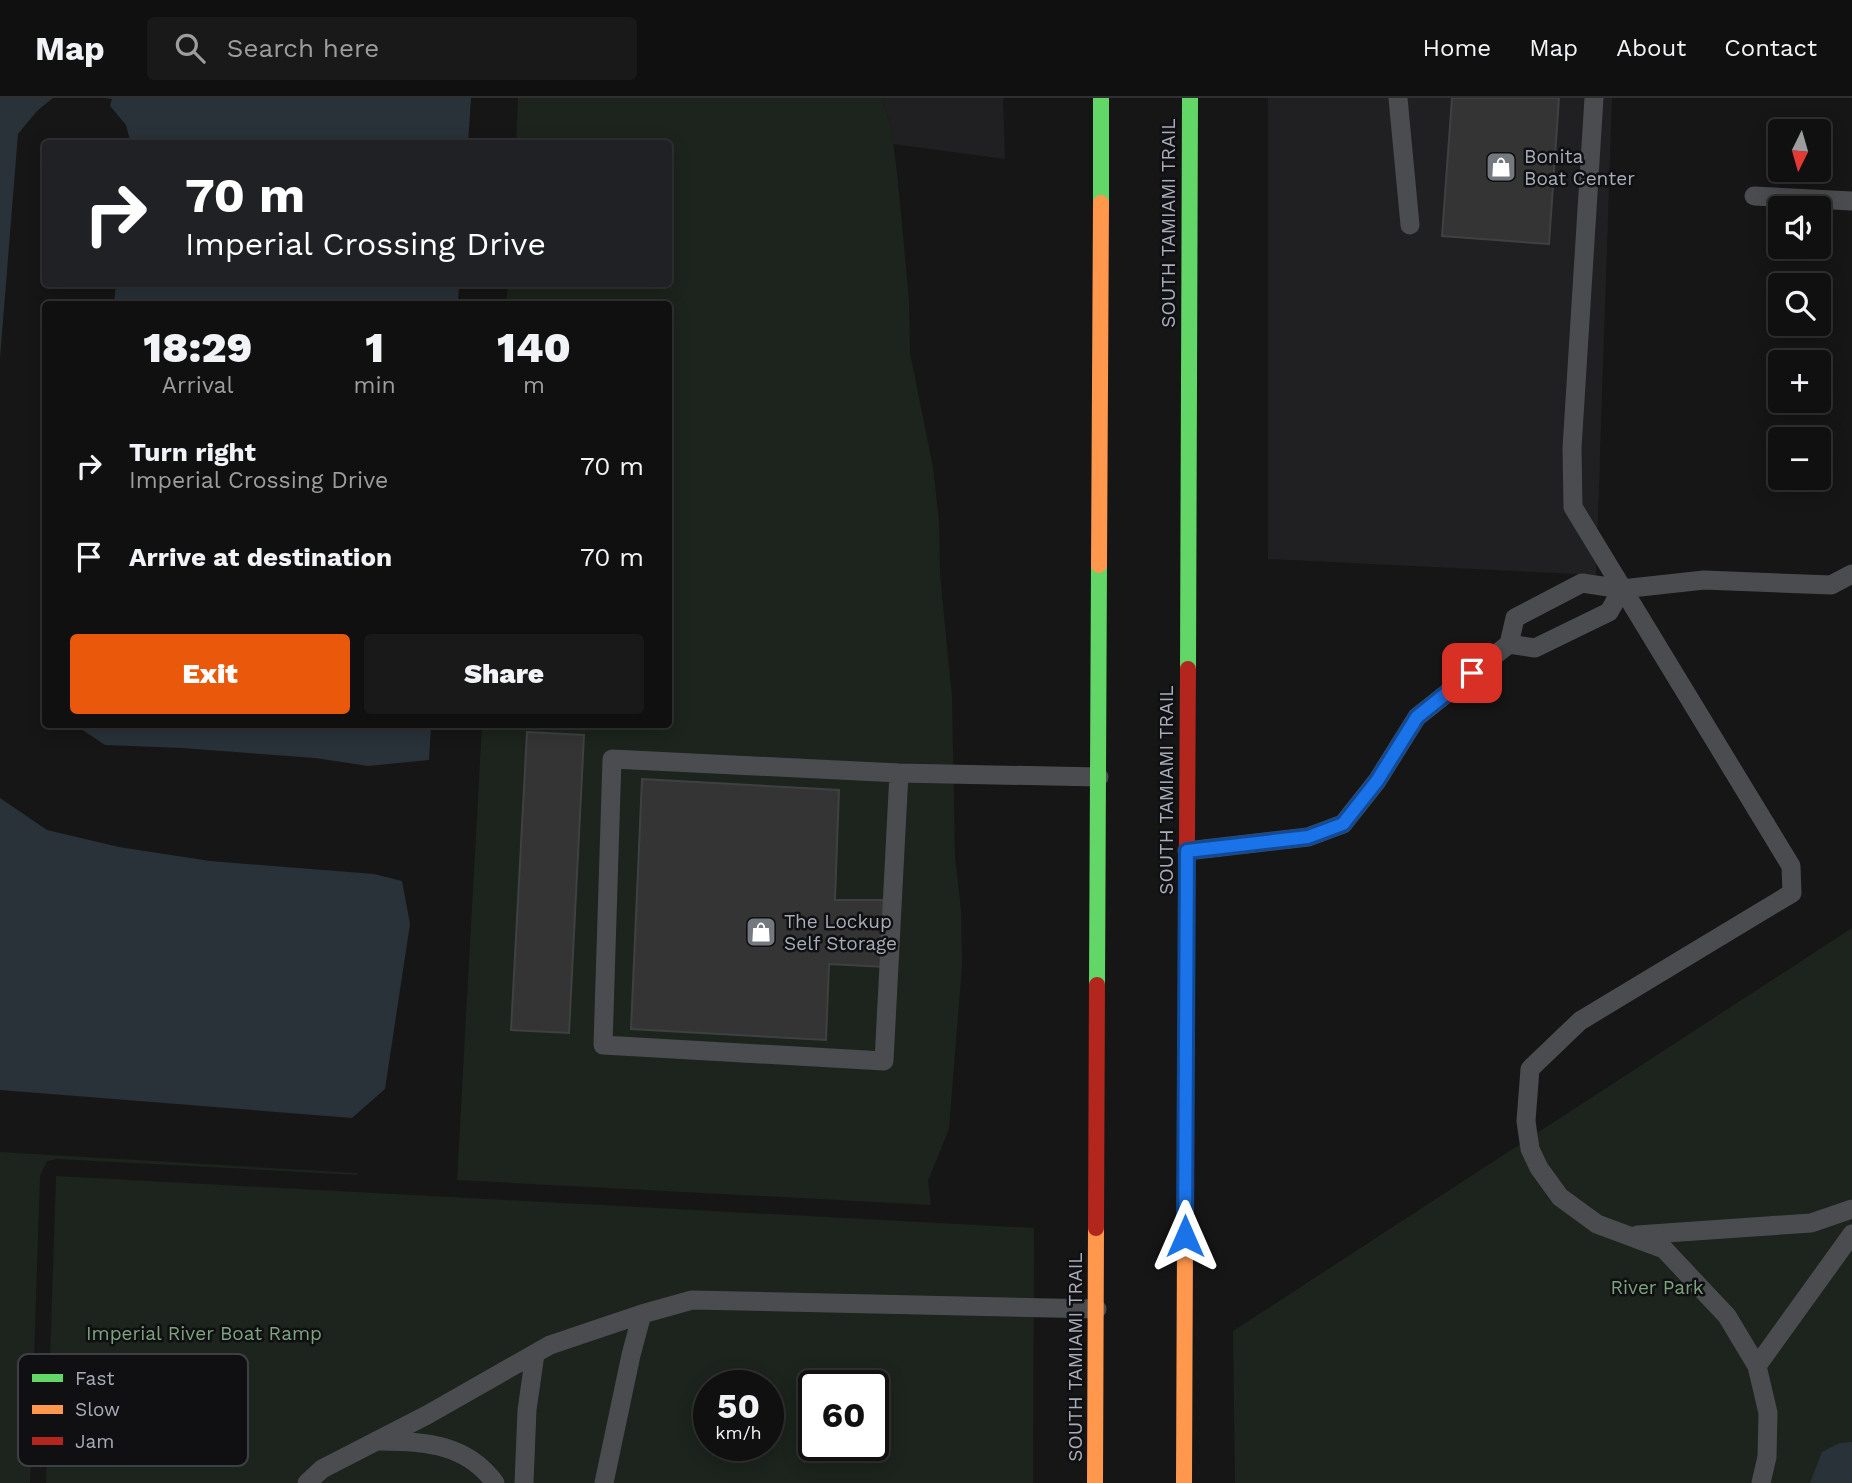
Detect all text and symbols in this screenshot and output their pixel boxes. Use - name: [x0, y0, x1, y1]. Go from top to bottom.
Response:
- search box: [147, 17, 637, 80]
- text: Map: [35, 29, 105, 68]
- icon: search: [171, 29, 209, 67]
- text: Search here: [227, 33, 379, 63]
- text: Home: [1423, 34, 1491, 62]
- text: Map: [1529, 34, 1578, 62]
- text: About: [1616, 34, 1686, 62]
- text: Contact: [1724, 34, 1817, 62]
- street label: SOUTH TAMIAMI TRAIL: [1157, 118, 1180, 328]
- north arrow: [1768, 119, 1830, 182]
- map controls: [1768, 119, 1831, 490]
- place label: Bonita Boat Center: [1524, 145, 1635, 190]
- shop icon: Bonita Boat Center: [1484, 150, 1518, 184]
- text: 70 m: [185, 166, 305, 224]
- icon: right: [70, 168, 161, 259]
- button: sound: [1768, 196, 1831, 259]
- text: Imperial Crossing Drive: [185, 225, 546, 263]
- button: search: [1768, 273, 1831, 336]
- text: 18:29: [143, 323, 252, 372]
- text: 1: [365, 323, 384, 372]
- text: 140: [497, 323, 571, 372]
- button: +: [1768, 350, 1831, 413]
- text: Arrival: [162, 372, 234, 399]
- text: min: [354, 372, 396, 399]
- text: m: [523, 372, 545, 399]
- button: −: [1768, 427, 1831, 490]
- text: Turn right: [129, 437, 256, 467]
- icon: right: [70, 447, 108, 485]
- text: 70 m: [580, 451, 644, 481]
- text: Imperial Crossing Drive: [129, 467, 388, 494]
- icon: arrive: [70, 538, 108, 576]
- text: Arrive at destination: [129, 542, 392, 572]
- text: 70 m: [580, 542, 644, 572]
- button: Exit: [70, 634, 350, 714]
- button: Share: [364, 634, 644, 714]
- pin: [1442, 643, 1502, 703]
- icon: arrive: [1453, 654, 1491, 692]
- street label: SOUTH TAMIAMI TRAIL: [1155, 685, 1178, 895]
- place label: The Lockup Self Storage: [784, 910, 897, 955]
- shop icon: The Lockup Self Storage: [744, 915, 778, 949]
- position arrow: [1148, 1199, 1222, 1273]
- street label: SOUTH TAMIAMI TRAIL: [1064, 1252, 1087, 1462]
- park label: River Park: [1610, 1276, 1704, 1299]
- park label: Imperial River Boat Ramp: [86, 1322, 322, 1345]
- legend: [18, 1354, 248, 1466]
- text: Fast: [75, 1367, 114, 1390]
- speed limit sign: 60: [798, 1370, 889, 1461]
- text: 50: [717, 1385, 760, 1427]
- text: Slow: [75, 1398, 120, 1421]
- text: km/h: [715, 1422, 762, 1443]
- text: Jam: [75, 1430, 114, 1453]

